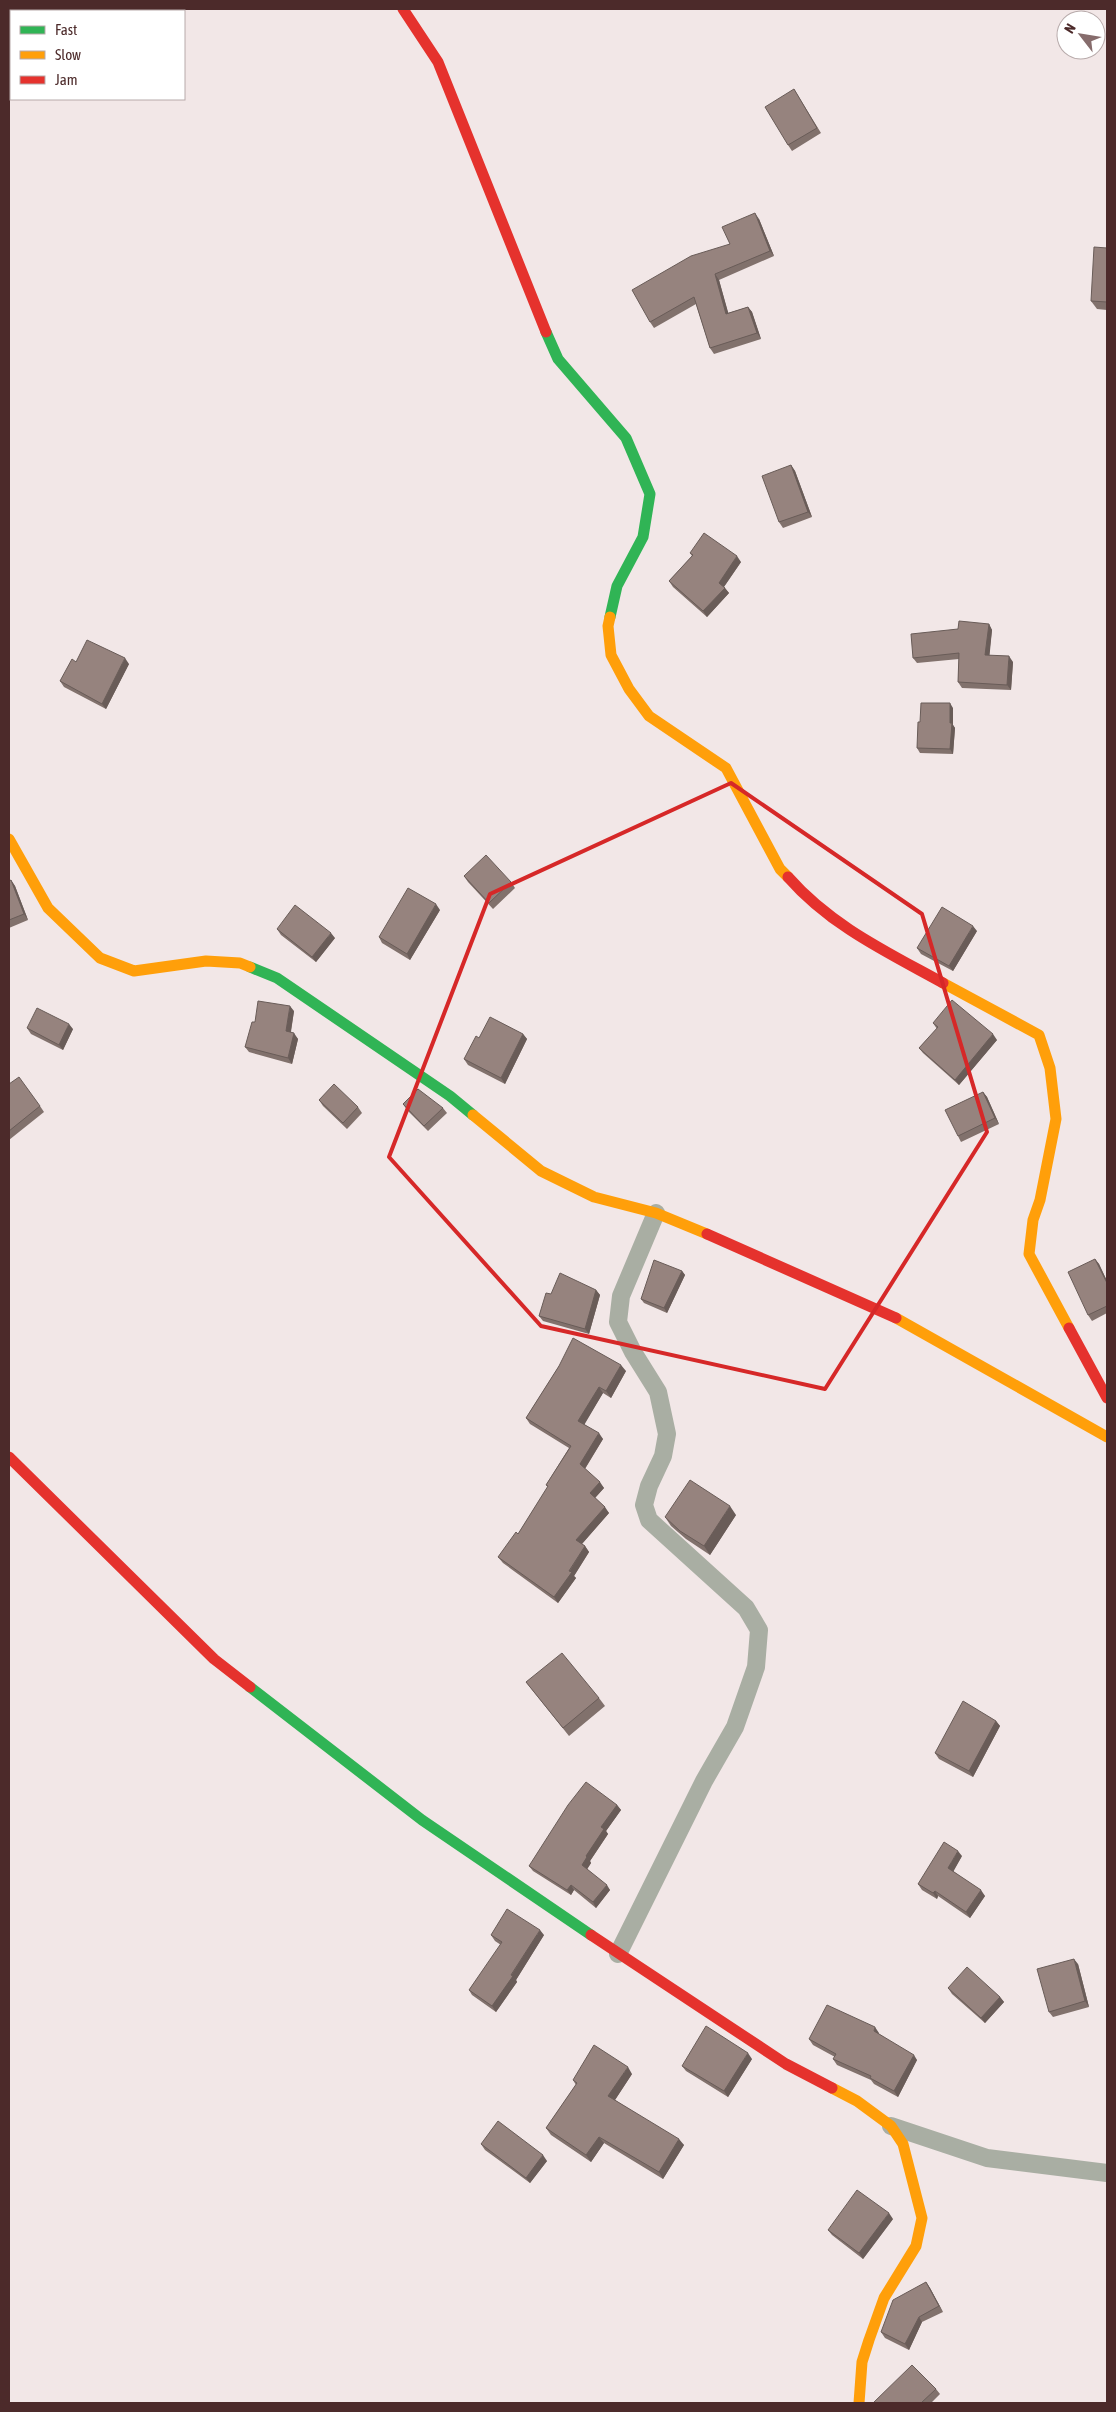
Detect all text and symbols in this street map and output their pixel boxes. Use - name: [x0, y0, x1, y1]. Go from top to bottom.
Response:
- legend: [10, 10, 185, 100]
- north arrow: [1056, 10, 1106, 60]
- text: Fast: [55, 21, 77, 38]
- text: N: [1061, 21, 1079, 36]
- text: Slow: [55, 46, 81, 63]
- text: Jam: [55, 71, 78, 88]

